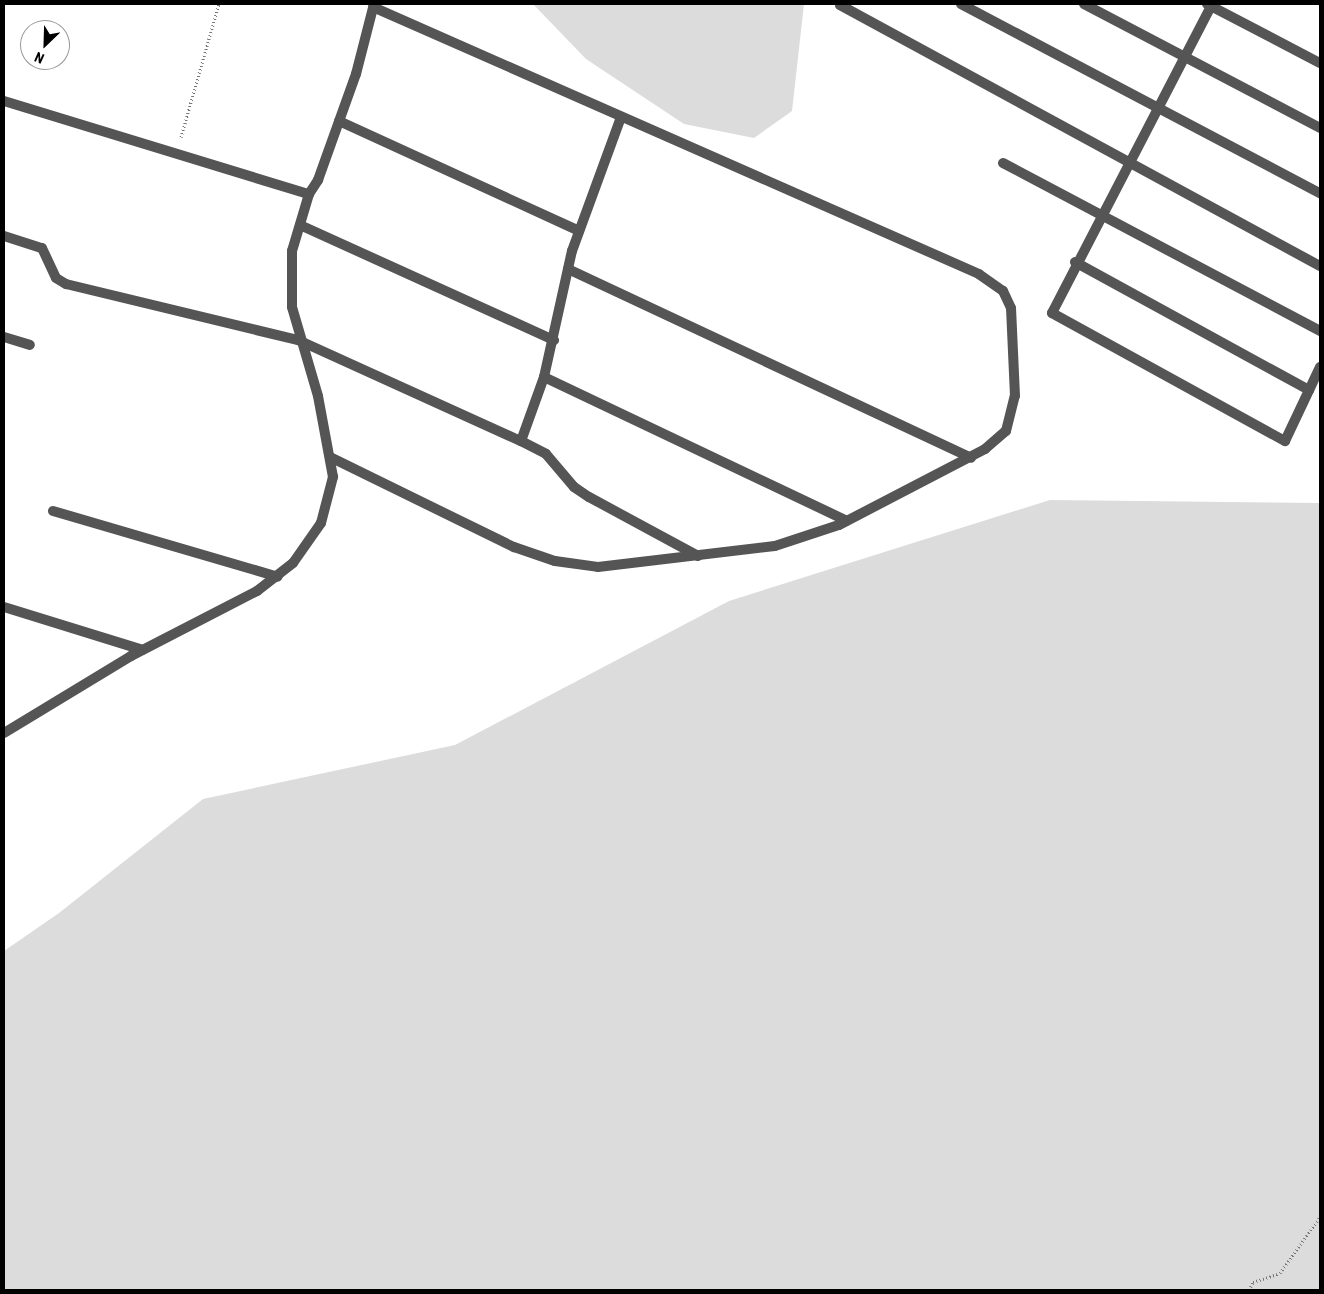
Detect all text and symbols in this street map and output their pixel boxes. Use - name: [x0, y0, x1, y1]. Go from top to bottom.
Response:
- north arrow: [20, 20, 70, 70]
- text: N: [32, 49, 46, 67]

